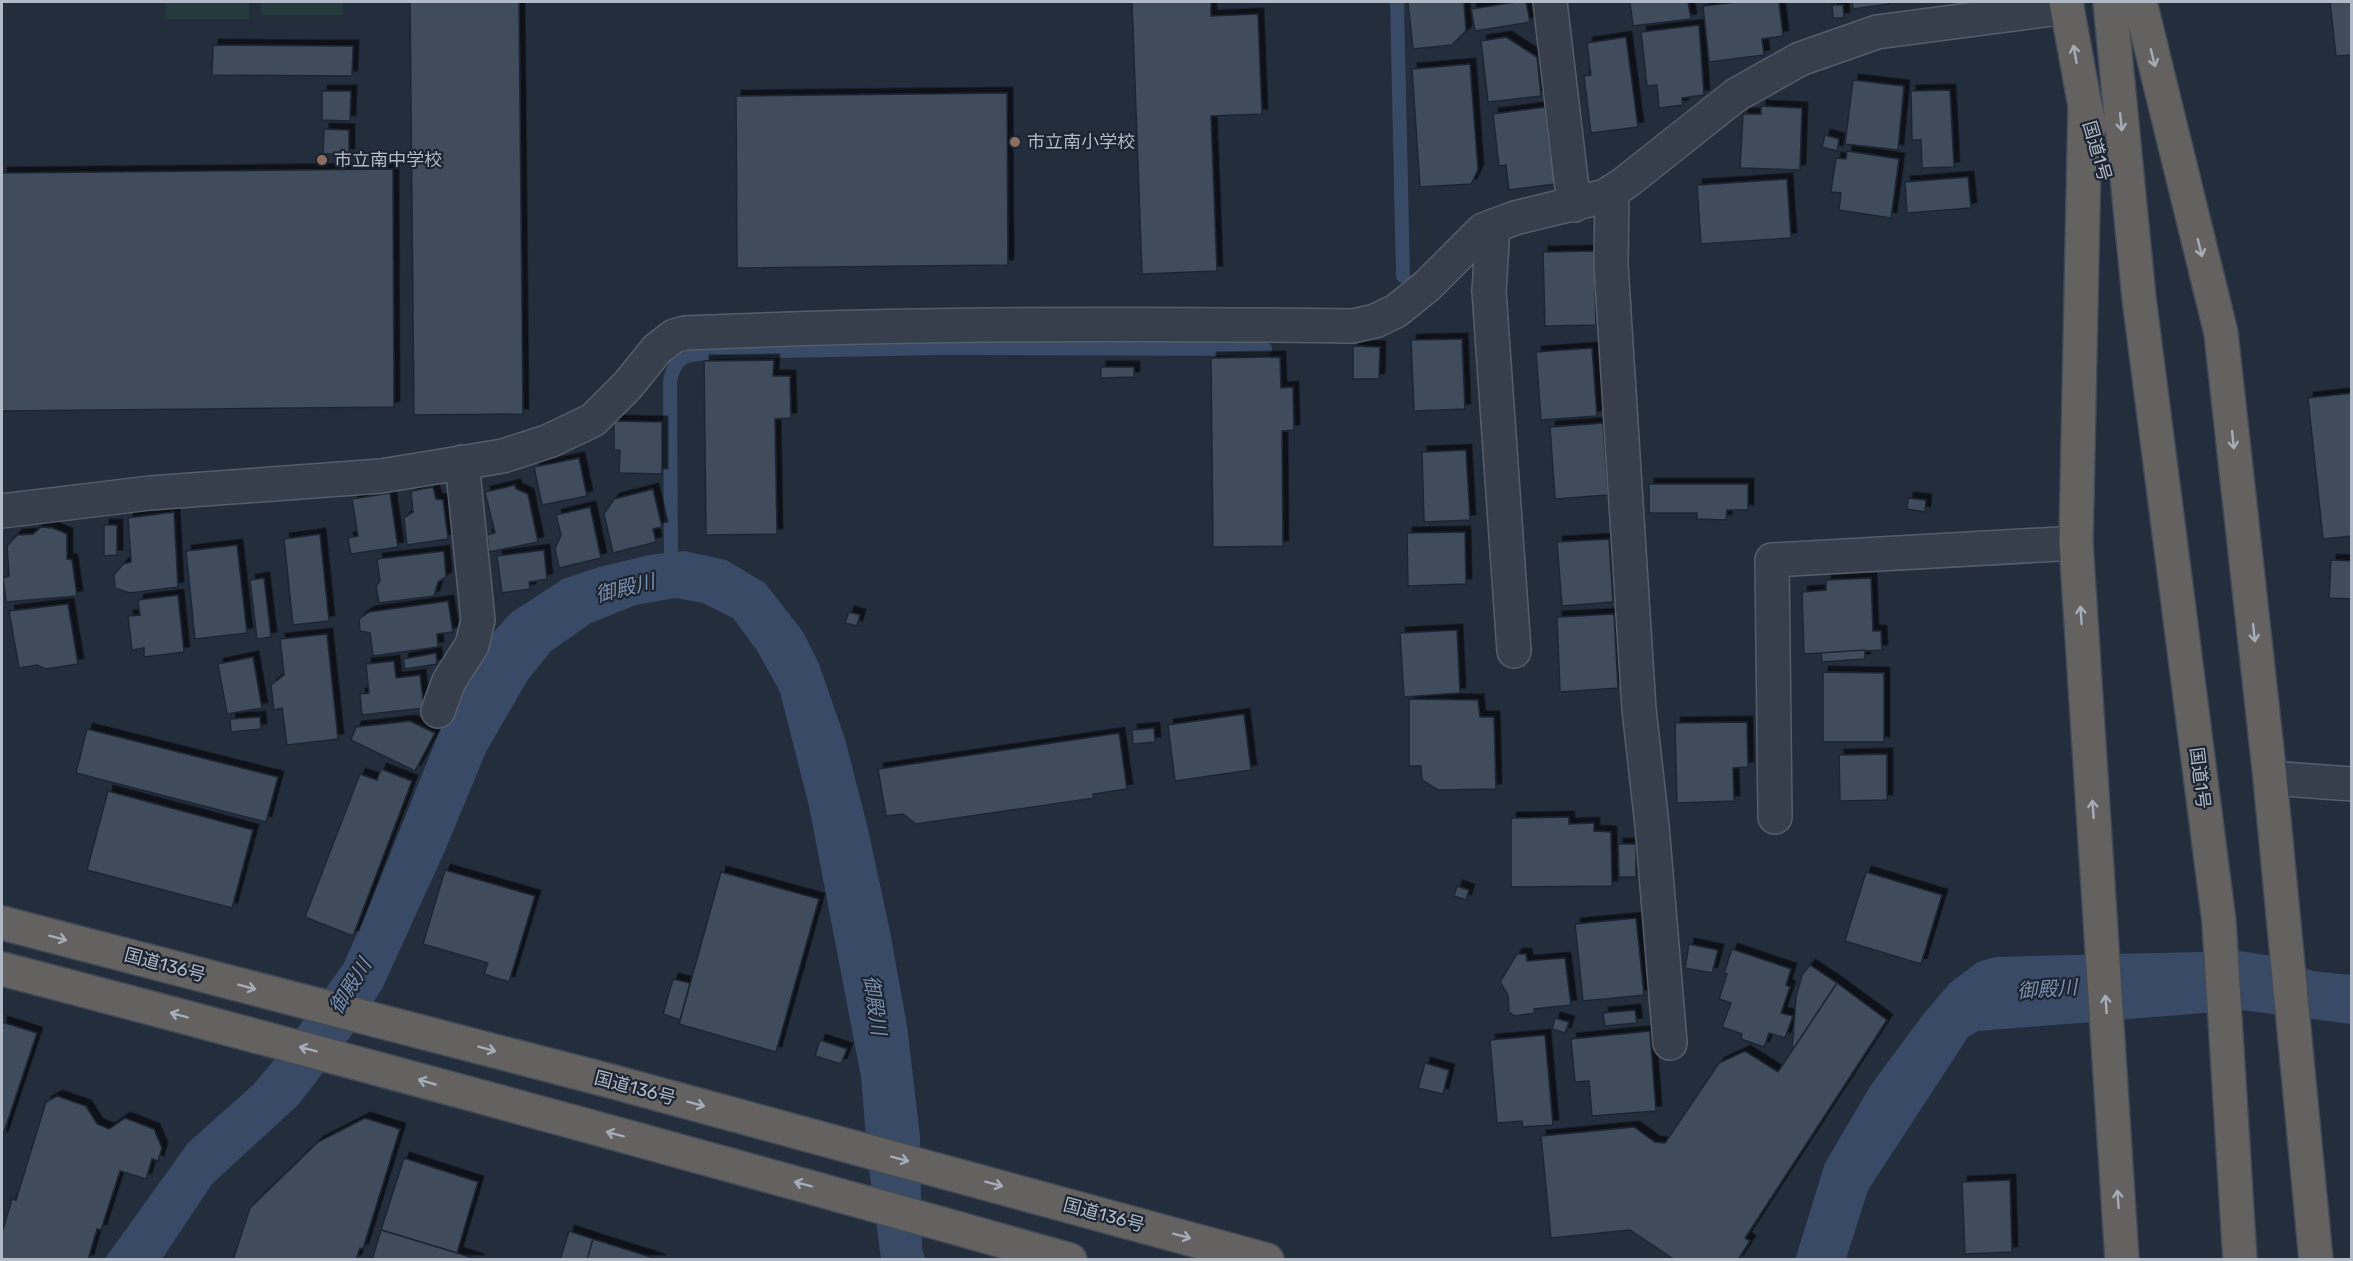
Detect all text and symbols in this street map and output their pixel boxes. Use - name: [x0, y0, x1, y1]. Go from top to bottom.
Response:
- one-way arrow: [2069, 45, 2080, 64]
- one-way arrow: [2147, 49, 2159, 68]
- one-way arrow: [2116, 112, 2127, 132]
- street label: 国道1号: [2078, 118, 2116, 184]
- place label: 市立南小学校: [1027, 131, 1135, 153]
- marker: 市立南小学校: [1008, 135, 1022, 149]
- place label: 市立南中学校: [334, 149, 442, 171]
- marker: 市立南中学校: [315, 153, 329, 167]
- one-way arrow: [2194, 238, 2206, 257]
- one-way arrow: [2228, 429, 2239, 449]
- water label: 御殿川: [593, 569, 659, 607]
- one-way arrow: [2075, 605, 2086, 625]
- one-way arrow: [2249, 623, 2260, 643]
- street label: 国道1号: [2185, 746, 2215, 810]
- one-way arrow: [2088, 800, 2099, 820]
- one-way arrow: [48, 932, 67, 944]
- street label: 国道136号: [122, 944, 208, 986]
- water label: 御殿川: [324, 953, 377, 1018]
- water label: 御殿川: [859, 974, 891, 1038]
- water label: 御殿川: [2016, 975, 2080, 1003]
- one-way arrow: [237, 982, 256, 993]
- one-way arrow: [2100, 995, 2111, 1015]
- one-way arrow: [170, 1009, 189, 1021]
- one-way arrow: [299, 1043, 318, 1054]
- one-way arrow: [477, 1044, 496, 1056]
- street label: 国道136号: [592, 1067, 678, 1109]
- one-way arrow: [417, 1076, 436, 1087]
- one-way arrow: [686, 1099, 705, 1111]
- one-way arrow: [605, 1128, 624, 1139]
- one-way arrow: [890, 1154, 909, 1165]
- one-way arrow: [794, 1178, 813, 1190]
- one-way arrow: [984, 1179, 1003, 1191]
- one-way arrow: [2112, 1189, 2123, 1209]
- street label: 国道136号: [1061, 1194, 1147, 1236]
- one-way arrow: [1172, 1231, 1191, 1242]

